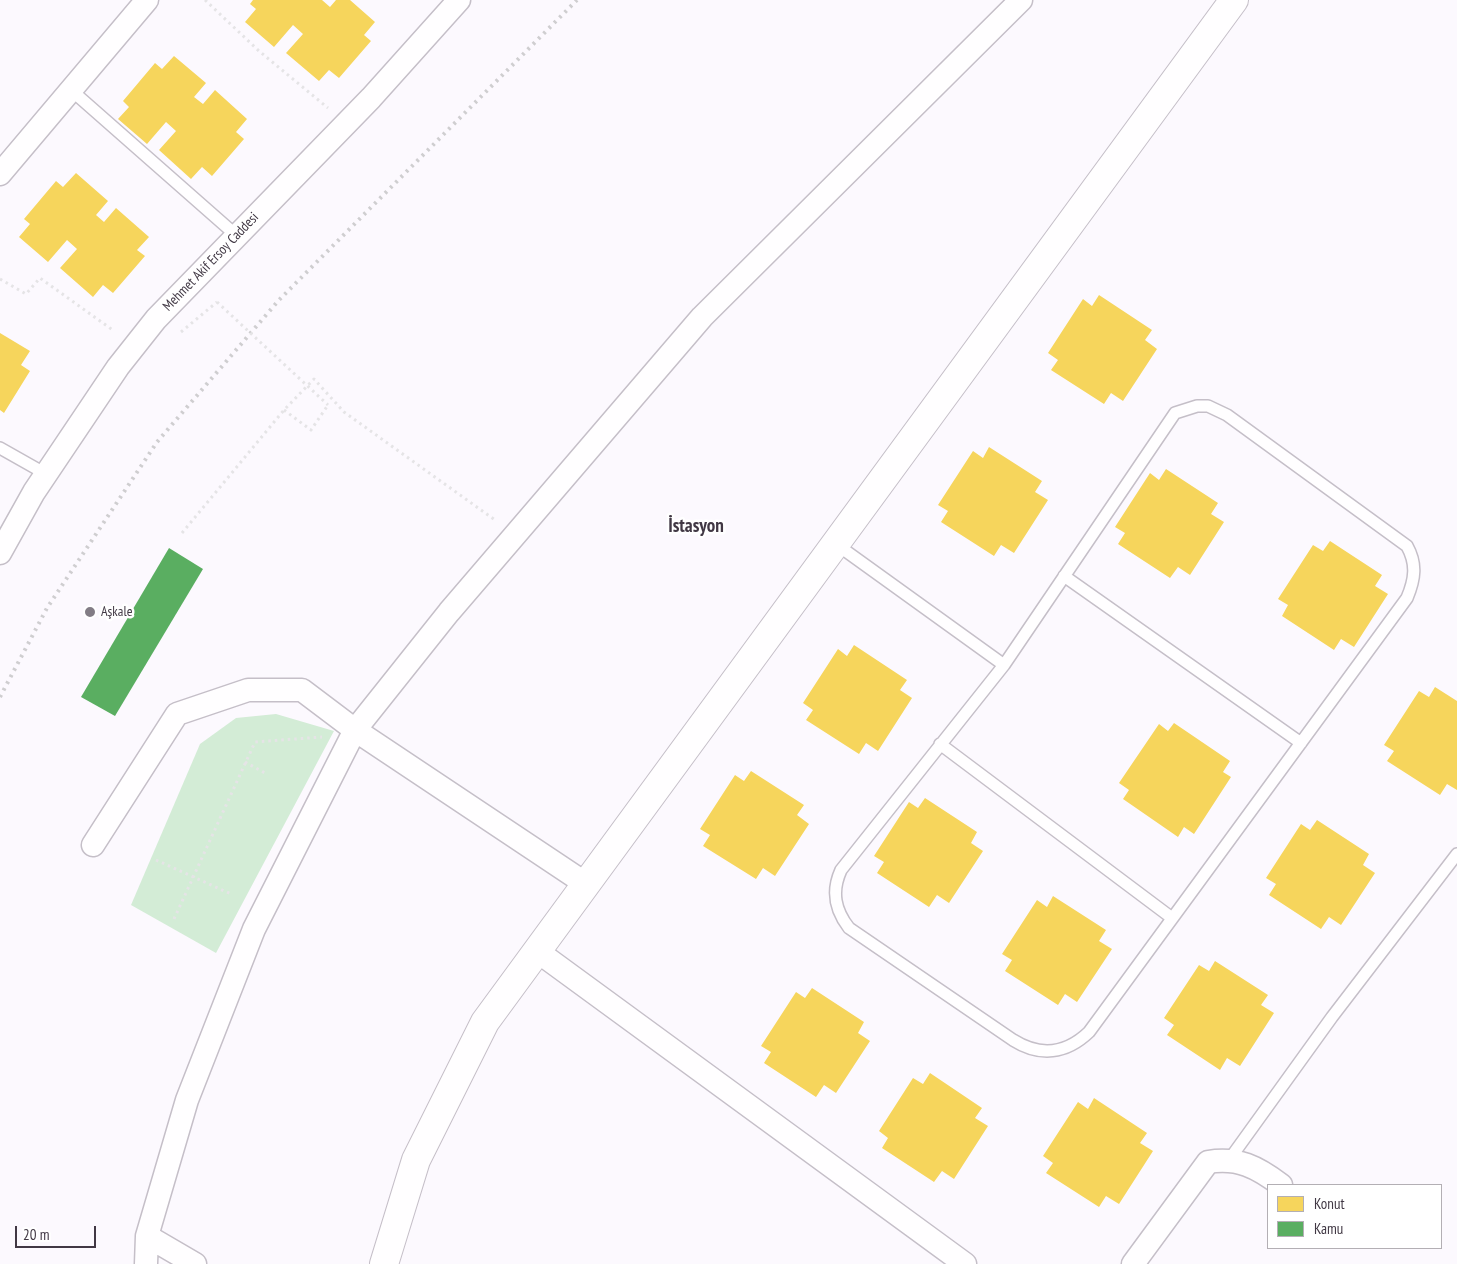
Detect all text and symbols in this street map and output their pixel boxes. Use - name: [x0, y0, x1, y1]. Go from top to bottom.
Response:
- street label: Mehmet Akif Ersoy Caddesi: [160, 209, 262, 315]
- district label: İstasyon: [668, 516, 724, 538]
- place label: Aşkale: [101, 604, 132, 620]
- marker: Aşkale: [83, 605, 97, 619]
- legend: [1267, 1184, 1442, 1249]
- text: Konut: [1314, 1194, 1345, 1213]
- scale bar: [18, 1216, 99, 1248]
- text: Kamu: [1314, 1219, 1343, 1238]
- text: 20 m: [23, 1225, 49, 1244]

